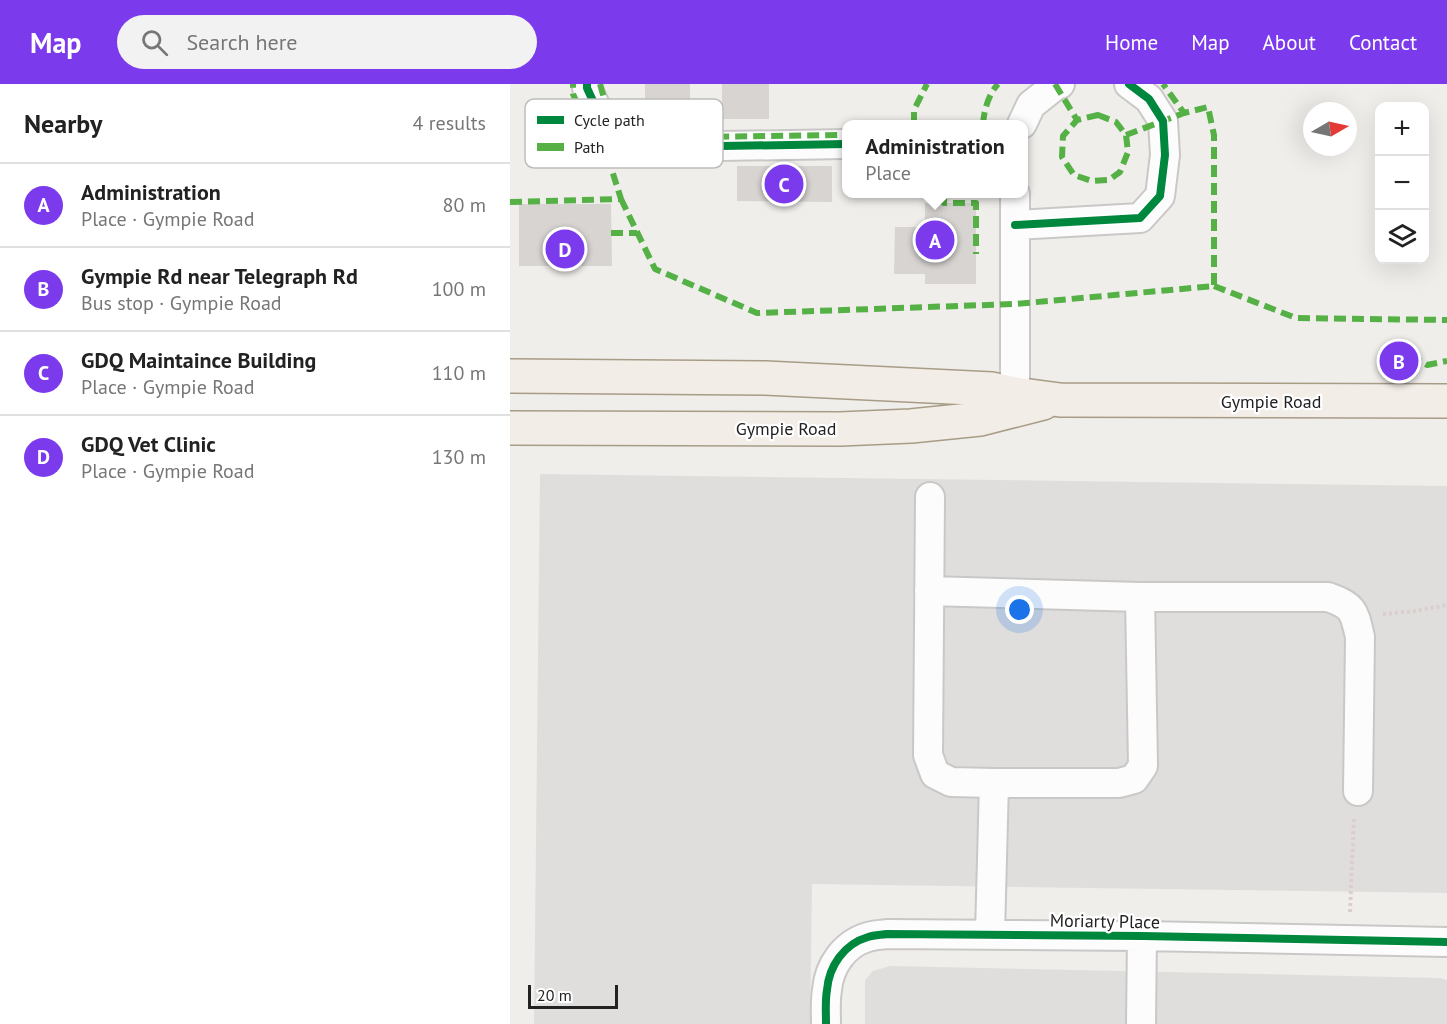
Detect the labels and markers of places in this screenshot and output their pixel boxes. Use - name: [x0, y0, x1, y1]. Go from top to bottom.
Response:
- pin: C: [764, 162, 804, 206]
- pin: A: [916, 218, 954, 262]
- pin: D: [546, 226, 584, 272]
- pin: B: [1380, 338, 1418, 384]

